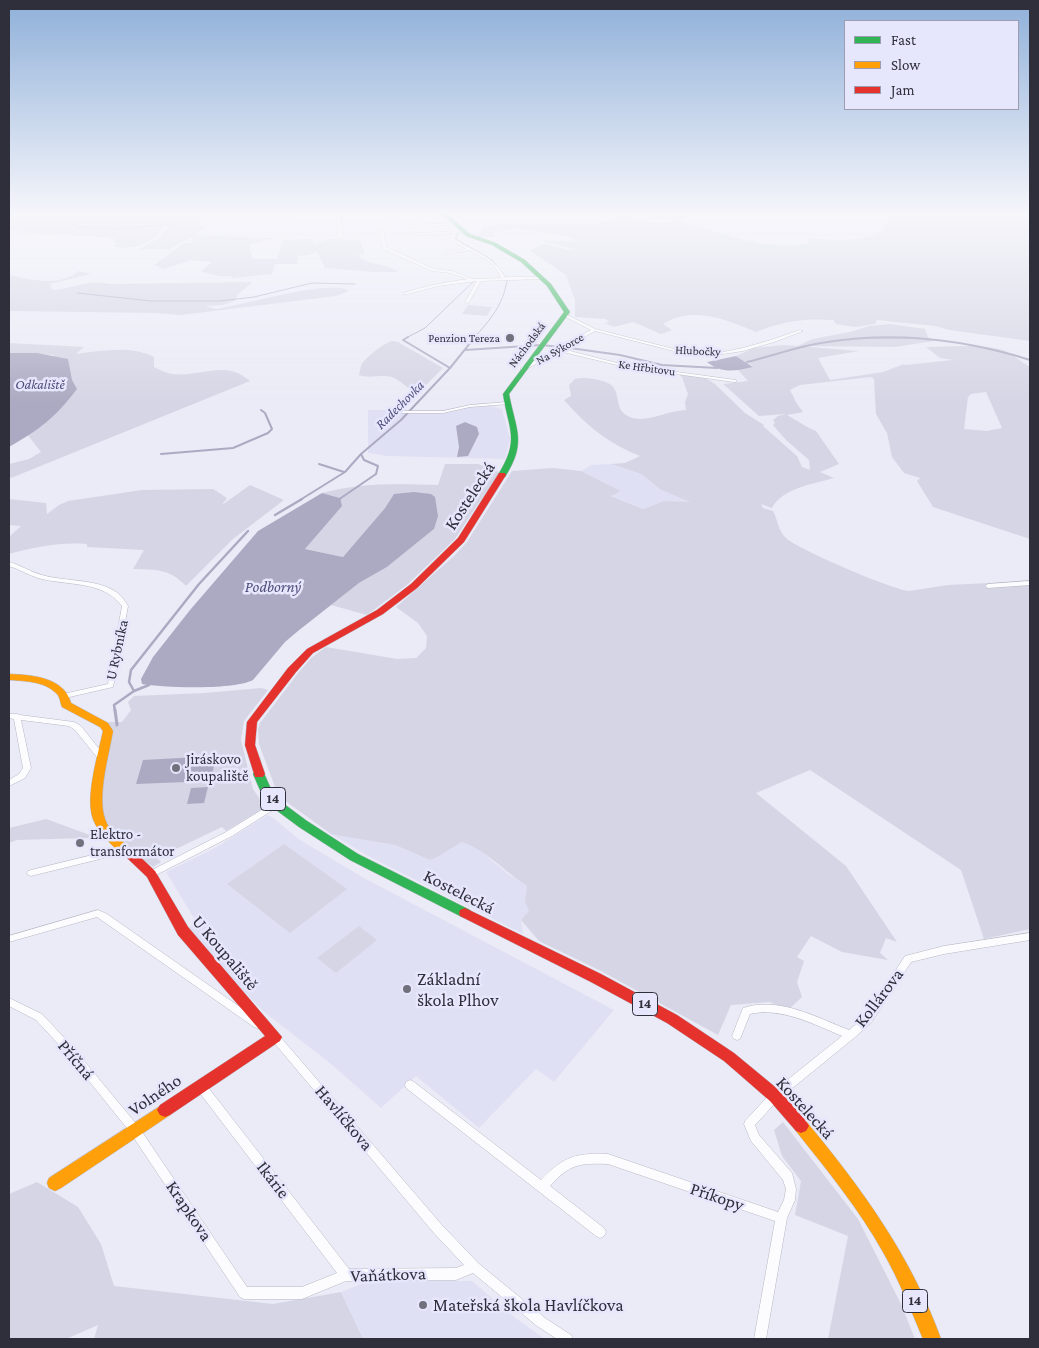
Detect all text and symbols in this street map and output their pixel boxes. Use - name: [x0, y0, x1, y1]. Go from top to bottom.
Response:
- legend: [844, 20, 1019, 110]
- text: Fast: [891, 32, 916, 48]
- text: Slow: [891, 57, 920, 73]
- text: Jam: [891, 82, 914, 98]
- street label: Náchodská: [505, 320, 549, 370]
- street label: Na Sýkorce: [534, 330, 586, 368]
- place label: Penzion Tereza: [428, 331, 500, 345]
- marker: Penzion Tereza: [504, 332, 516, 344]
- street label: Hlubočky: [675, 343, 721, 359]
- street label: Ke Hřbitovu: [618, 357, 676, 379]
- water label: Odkaliště: [15, 377, 65, 393]
- water label: Radechovka: [372, 377, 428, 433]
- street label: Kostelecká: [440, 458, 500, 534]
- water label: Podborný: [245, 577, 301, 597]
- street label: U Rybníka: [102, 618, 132, 682]
- place label: Jiráskovo koupaliště: [186, 750, 248, 785]
- marker: Jiráskovo koupaliště: [170, 762, 182, 774]
- road number: 14: [260, 788, 286, 811]
- place label: Elektro - transformátor: [90, 825, 175, 860]
- marker: Elektro - transformátor: [74, 837, 86, 849]
- street label: Kostelecká: [420, 865, 498, 919]
- street label: U Koupaliště: [187, 911, 263, 995]
- street label: Kollárova: [850, 964, 908, 1032]
- place label: Základní škola Plhov: [417, 968, 499, 1011]
- marker: Základní škola Plhov: [401, 983, 413, 995]
- road number: 14: [632, 992, 658, 1016]
- street label: Příčná: [53, 1036, 99, 1084]
- street label: Volného: [124, 1069, 186, 1121]
- street label: Kostelecká: [771, 1072, 839, 1144]
- street label: Havlíčkova: [310, 1081, 378, 1155]
- street label: Ikárie: [252, 1157, 294, 1203]
- street label: Krapkova: [161, 1177, 217, 1245]
- street label: Příkopy: [687, 1178, 747, 1216]
- street label: Vaňátkova: [350, 1263, 426, 1287]
- road number: 14: [902, 1290, 928, 1312]
- place label: Mateřská škola Havlíčkova: [433, 1294, 624, 1316]
- marker: Mateřská škola Havlíčkova: [417, 1299, 429, 1311]

